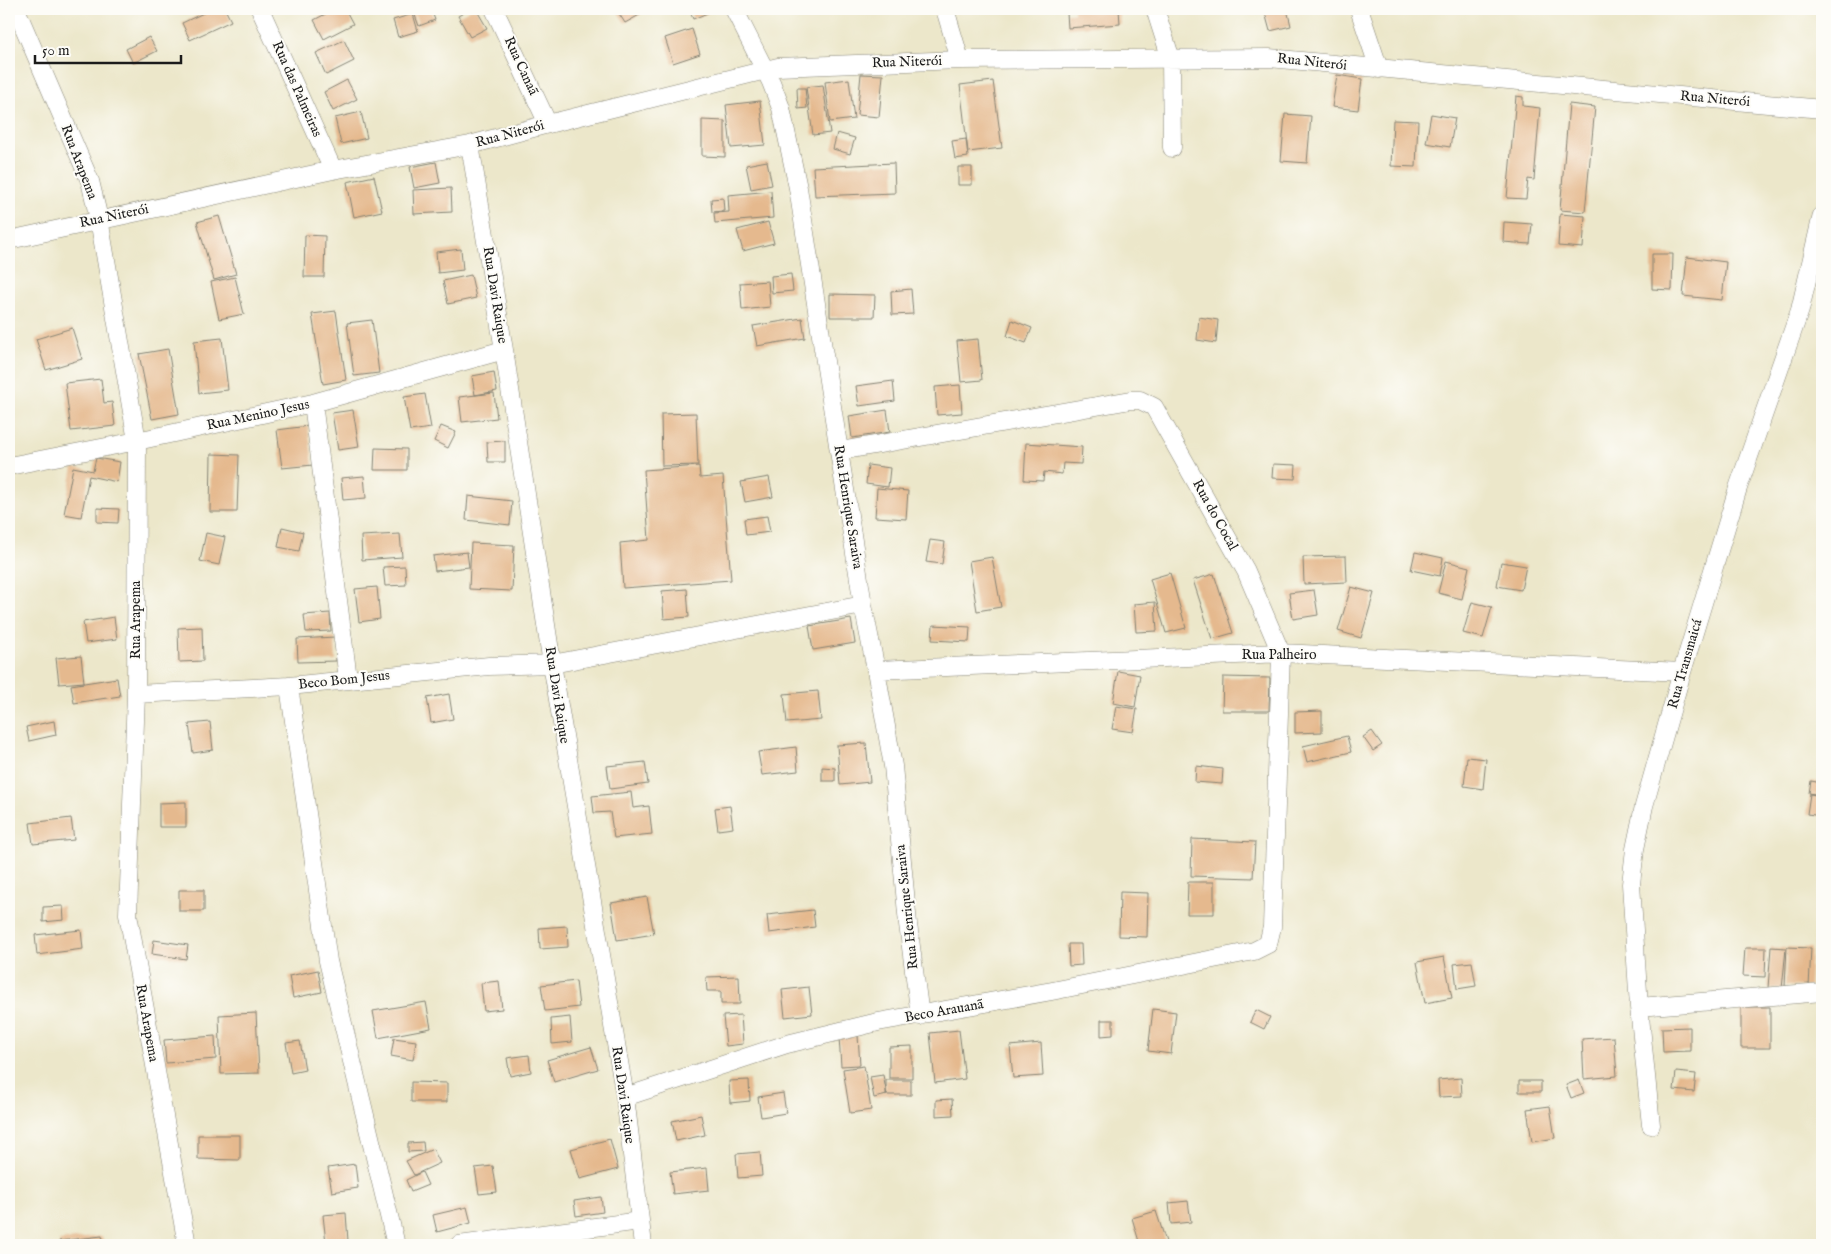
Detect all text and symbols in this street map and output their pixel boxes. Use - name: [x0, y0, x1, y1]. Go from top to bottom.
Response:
- scale bar: [35, 32, 181, 64]
- street label: Rua Canaã: [500, 34, 543, 99]
- street label: Rua das Palmeiras: [268, 38, 326, 140]
- text: 50 m: [42, 41, 70, 60]
- street label: Rua Niterói: [1276, 49, 1348, 75]
- street label: Rua Niterói: [872, 52, 943, 72]
- street label: Rua Niterói: [1679, 87, 1751, 111]
- street label: Rua Niterói: [474, 116, 546, 152]
- street label: Rua Arapema: [57, 122, 102, 203]
- street label: Rua Niterói: [78, 200, 150, 232]
- street label: Rua Davi Raique: [478, 245, 512, 345]
- street label: Rua Menino Jesus: [205, 395, 311, 435]
- street label: Rua Henrique Saraiva: [829, 444, 867, 571]
- street label: Rua do Cocal: [1188, 476, 1242, 554]
- street label: Rua Arapema: [127, 580, 145, 659]
- street label: Rua Transmaicá: [1664, 616, 1707, 711]
- street label: Rua Davi Raique: [540, 645, 574, 745]
- street label: Rua Palheiro: [1241, 646, 1317, 664]
- street label: Beco Bom Jesus: [297, 666, 391, 694]
- street label: Rua Henrique Saraiva: [891, 843, 923, 970]
- street label: Rua Arapema: [131, 983, 163, 1064]
- street label: Beco Arauanã: [903, 995, 986, 1027]
- street label: Rua Davi Raique: [607, 1045, 639, 1145]

